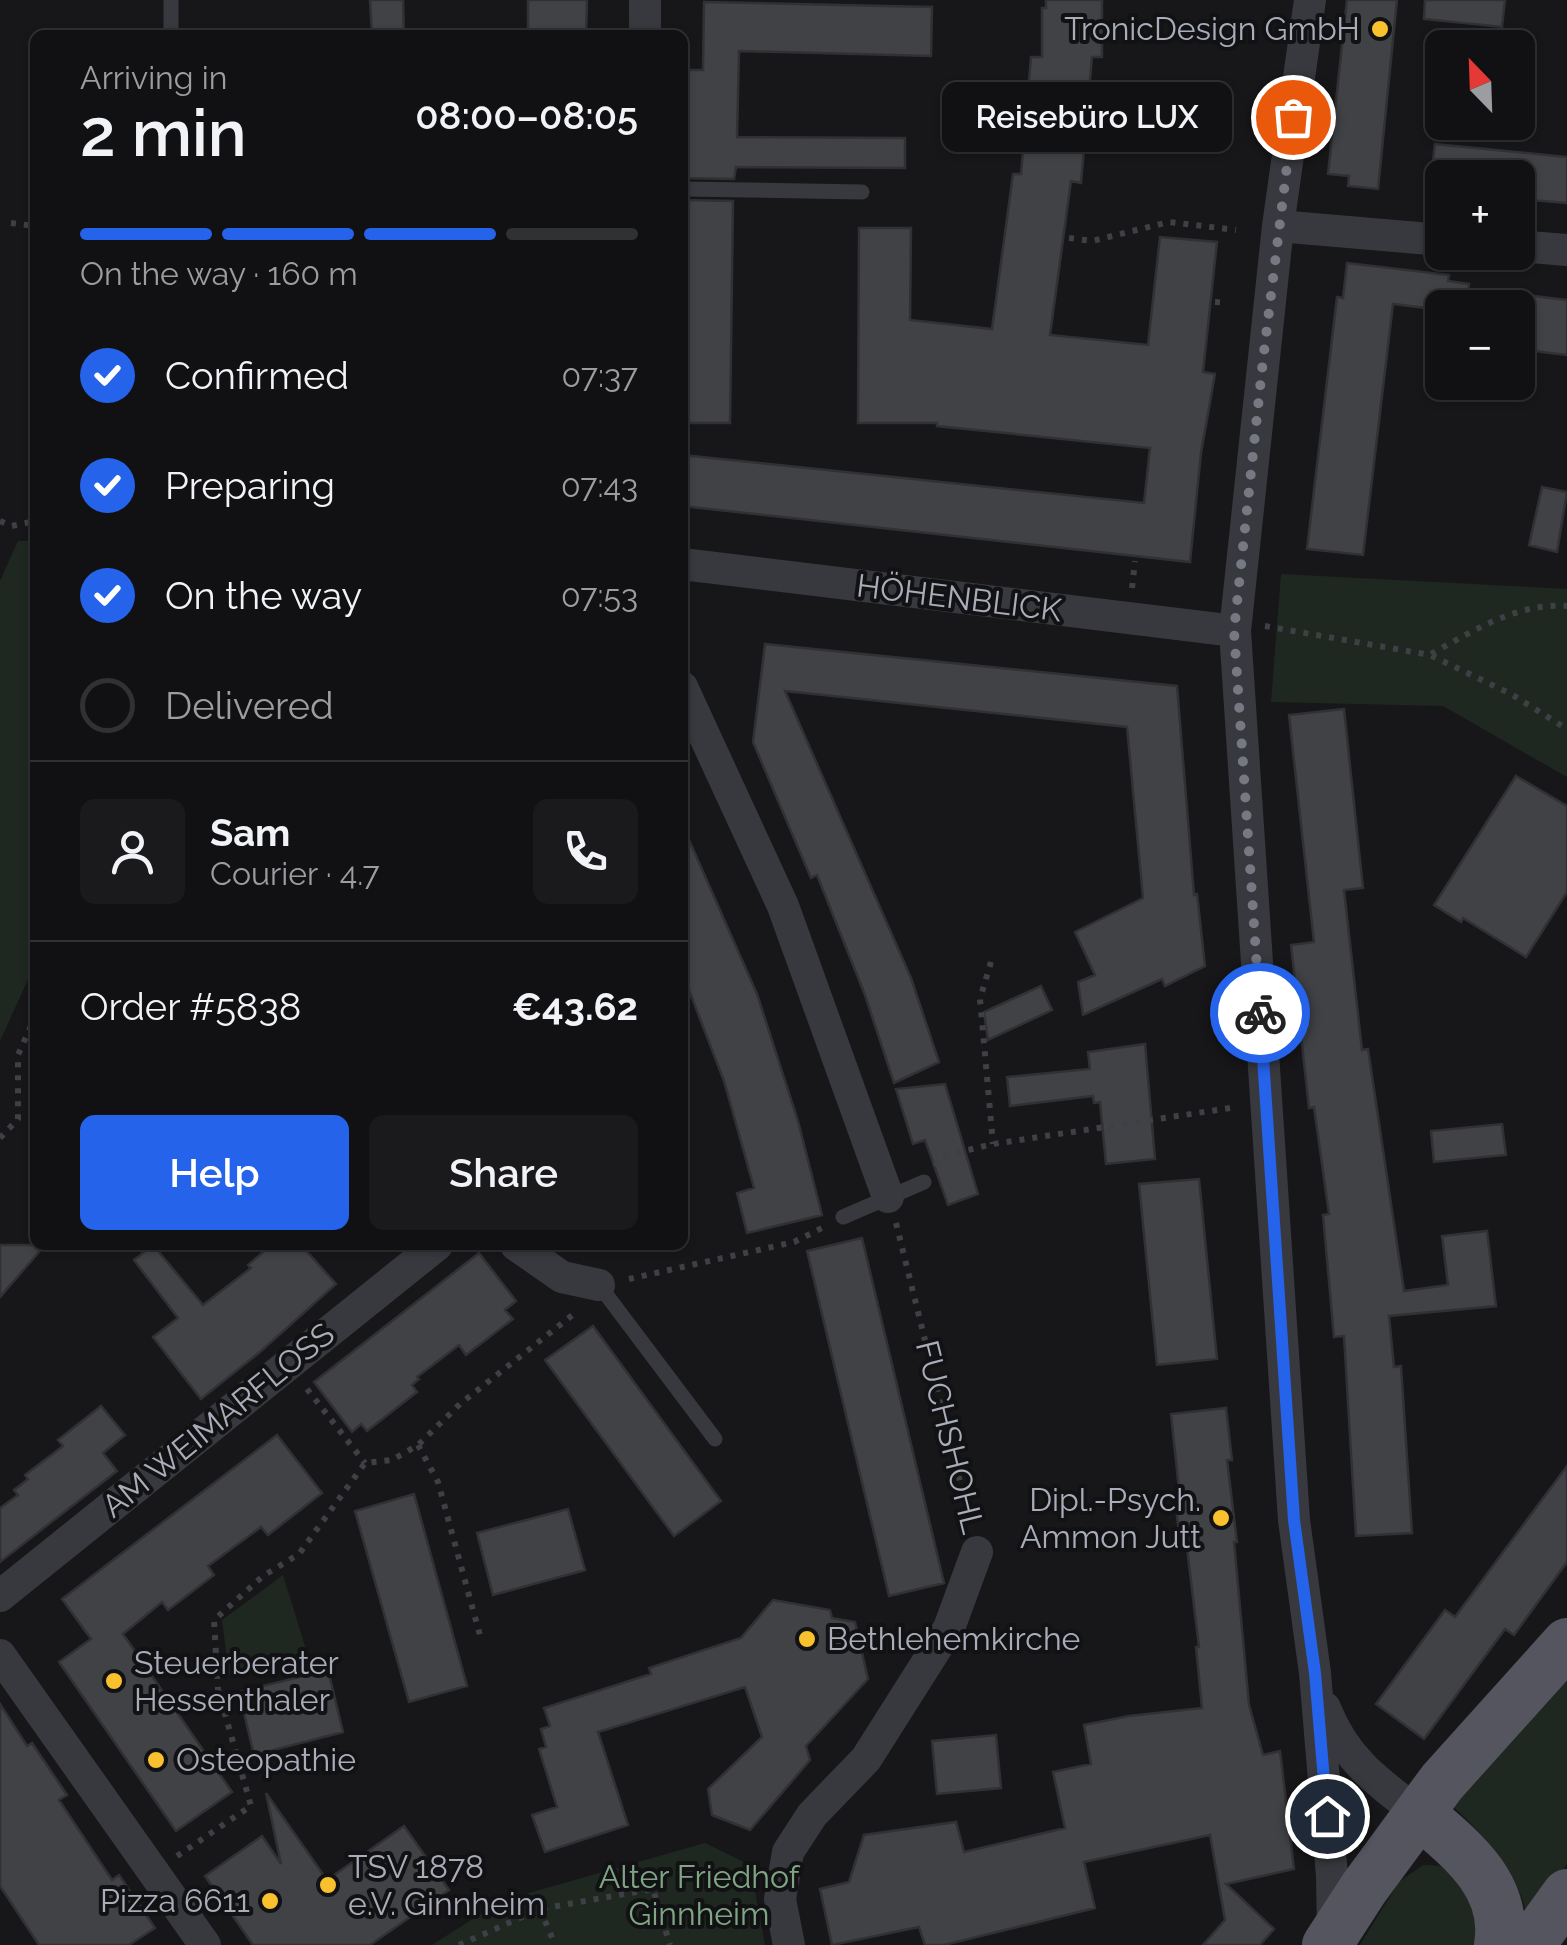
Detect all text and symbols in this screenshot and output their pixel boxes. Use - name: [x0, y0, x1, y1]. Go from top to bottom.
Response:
- place label: TronicDesign GmbH: [1064, 10, 1360, 47]
- marker: TronicDesign GmbH: [1369, 18, 1391, 40]
- north arrow: [1425, 30, 1535, 140]
- map controls: [1425, 30, 1535, 400]
- text: Arriving in: [80, 59, 227, 96]
- pin: [1251, 75, 1336, 160]
- callout: Reisebüro LUX: [943, 82, 1233, 152]
- icon: bag: [1266, 90, 1321, 145]
- text: 08:00–08:05: [415, 93, 638, 138]
- text: 2 min: [80, 95, 247, 171]
- text: Reisebüro LUX: [975, 98, 1199, 135]
- button: +: [1425, 160, 1535, 270]
- text: On the way · 160 m: [80, 255, 358, 292]
- button: −: [1425, 290, 1535, 400]
- icon: check: [80, 348, 135, 403]
- text: Confirmed: [165, 353, 349, 398]
- text: 07:37: [561, 357, 638, 394]
- icon: check: [80, 458, 135, 513]
- text: Preparing: [165, 463, 335, 508]
- text: 07:43: [561, 467, 638, 504]
- street label: HÖHENBLICK: [855, 567, 1064, 628]
- icon: check: [80, 568, 135, 623]
- text: On the way: [165, 573, 362, 618]
- text: 07:53: [561, 577, 638, 614]
- text: Delivered: [165, 683, 334, 728]
- button: person: [80, 799, 185, 904]
- button: phone: [533, 799, 638, 904]
- text: Sam: [210, 810, 290, 855]
- text: Courier · 4.7: [210, 855, 380, 892]
- courier: [1210, 963, 1310, 1063]
- text: Order #5838: [80, 984, 301, 1029]
- text: €43.62: [512, 984, 638, 1029]
- icon: bike: [1233, 986, 1288, 1041]
- button: Help: [80, 1115, 349, 1230]
- button: Share: [369, 1115, 638, 1230]
- street label: AM WEIMARFLOSS: [94, 1315, 341, 1525]
- street label: FUCHSHOHL: [909, 1336, 992, 1538]
- place label: Dipl.-Psych. Ammon Jutt: [1020, 1481, 1201, 1555]
- marker: Dipl.-Psych. Ammon Jutt: [1210, 1507, 1232, 1529]
- place label: Bethlehemkirche: [827, 1620, 1080, 1657]
- marker: Bethlehemkirche: [796, 1628, 818, 1650]
- place label: Steuerberater Hessenthaler: [134, 1644, 339, 1718]
- marker: Steuerberater Hessenthaler: [103, 1670, 125, 1692]
- place label: Osteopathie: [176, 1741, 356, 1778]
- marker: Osteopathie: [145, 1749, 167, 1771]
- pin: [1285, 1774, 1370, 1859]
- icon: home: [1300, 1789, 1355, 1844]
- place label: TSV 1878 e.V. Ginnheim: [348, 1848, 545, 1922]
- park label: Alter Friedhof Ginnheim: [599, 1858, 801, 1932]
- marker: TSV 1878 e.V. Ginnheim: [317, 1874, 339, 1896]
- place label: Pizza 6611: [100, 1882, 250, 1919]
- marker: Pizza 6611: [259, 1890, 281, 1912]

